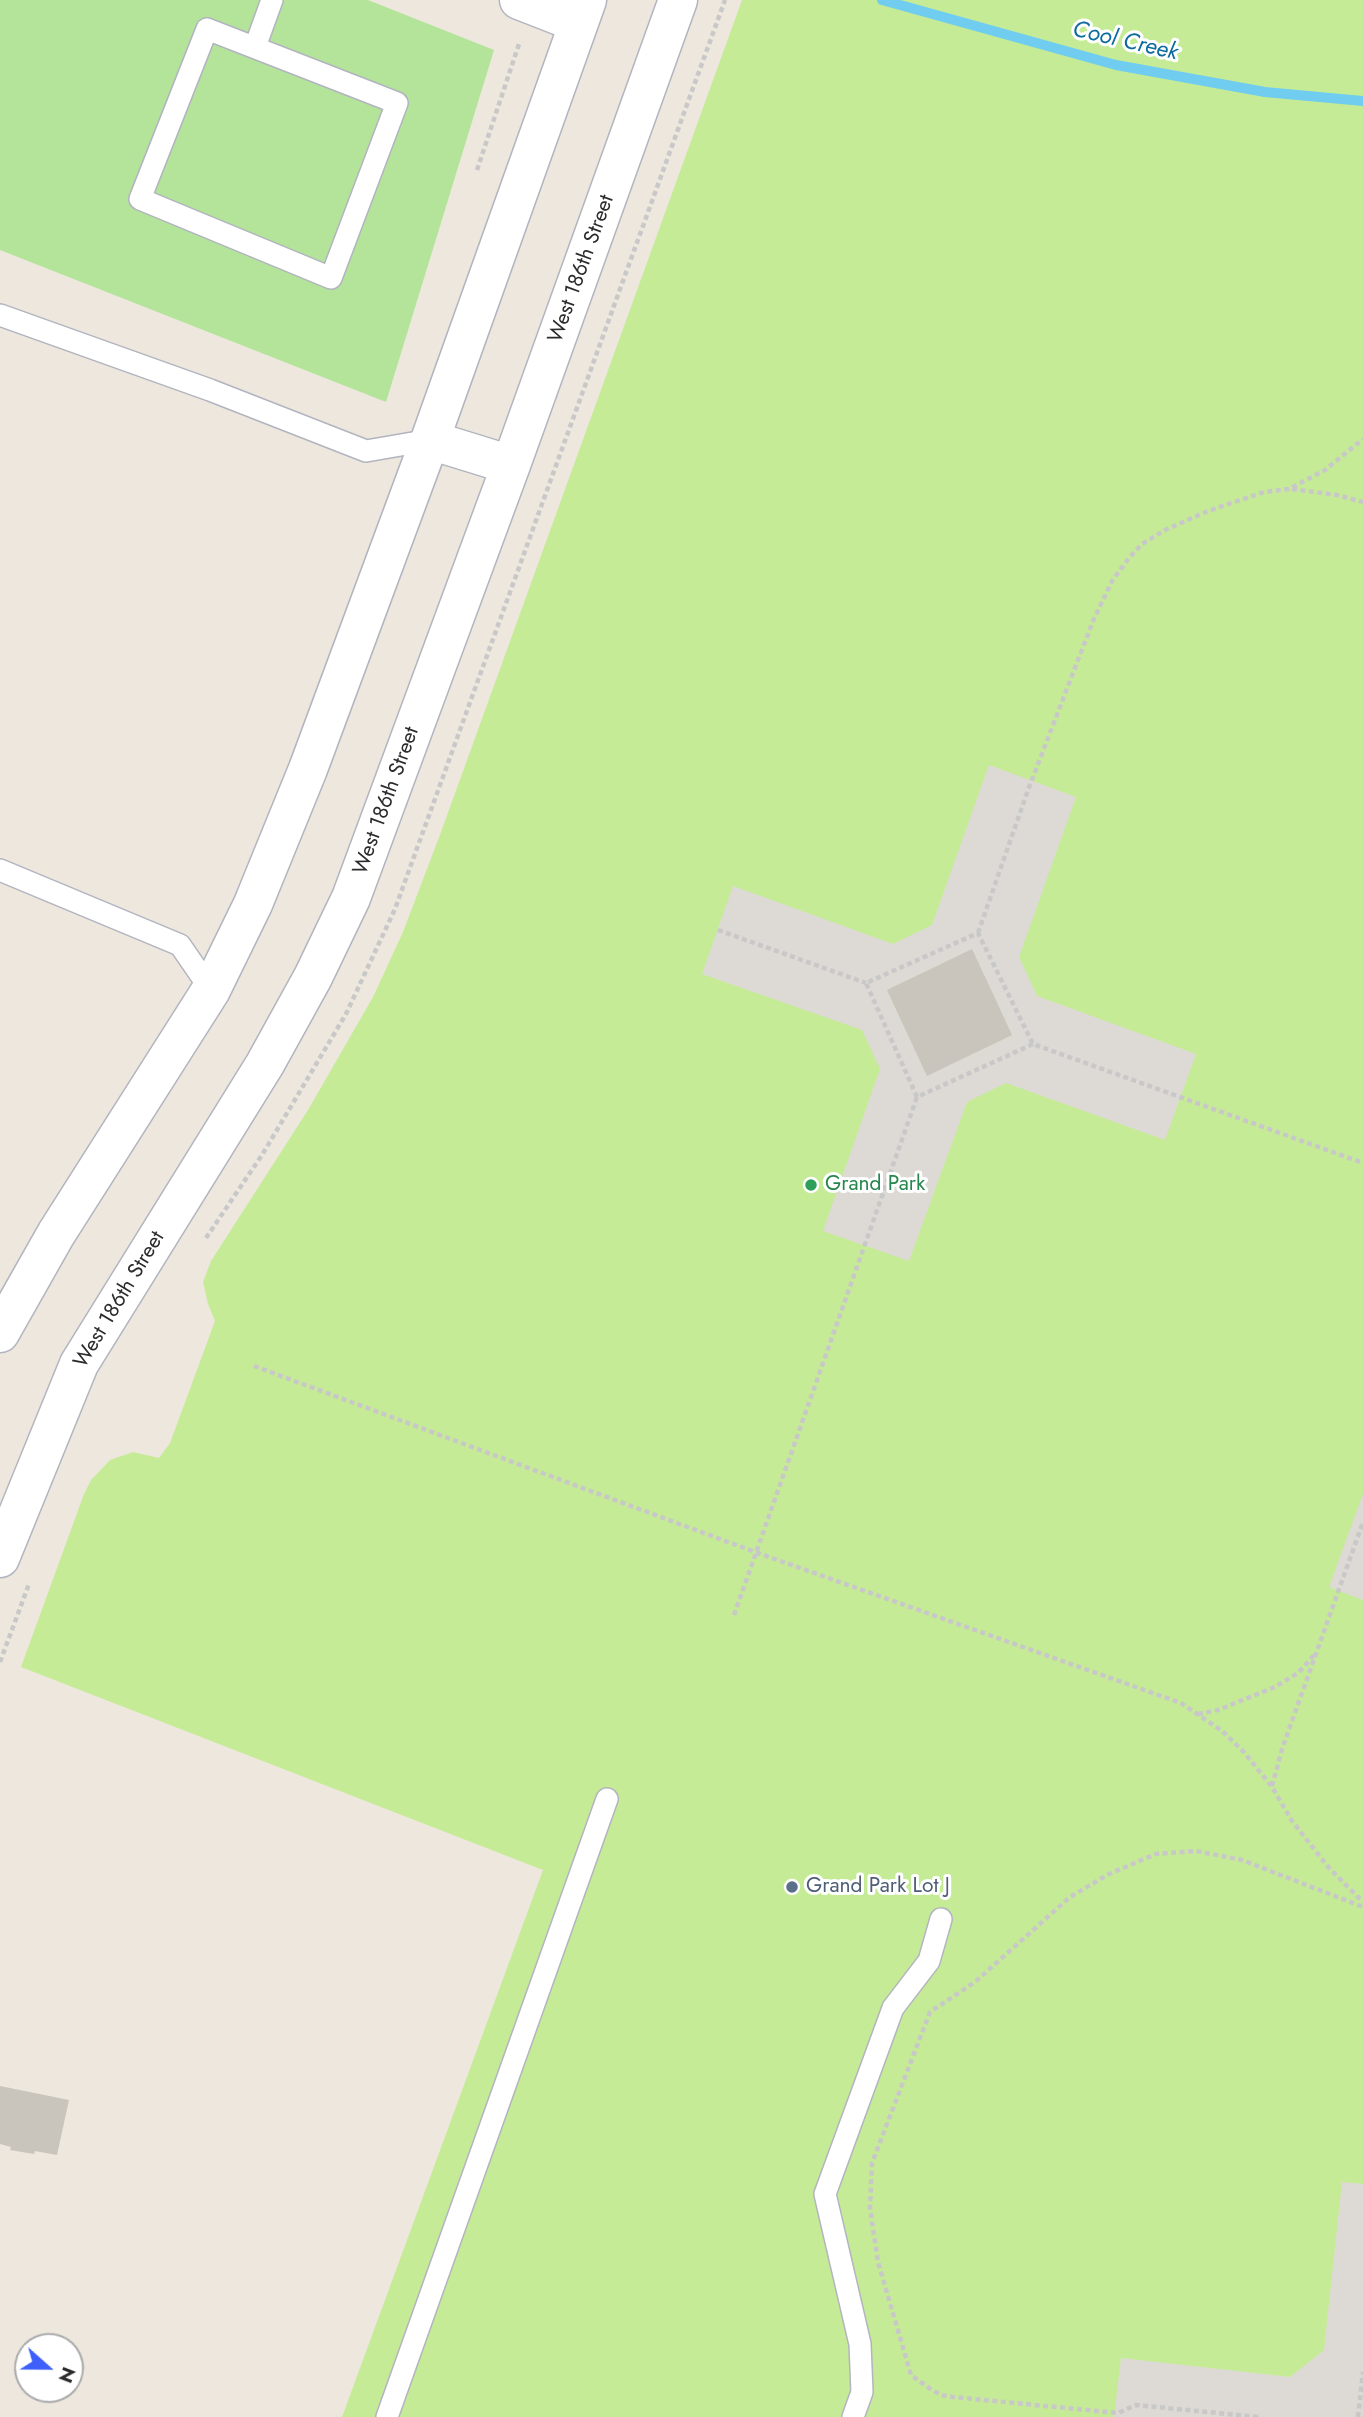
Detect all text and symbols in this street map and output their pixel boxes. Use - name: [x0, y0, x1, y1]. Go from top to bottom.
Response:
- water label: Cool Creek: [1070, 17, 1180, 67]
- street label: West 186th Street: [544, 192, 620, 346]
- street label: West 186th Street: [349, 724, 425, 878]
- place label: Grand Park: [825, 1172, 925, 1198]
- marker: Grand Park: [803, 1177, 819, 1193]
- street label: West 186th Street: [69, 1227, 171, 1373]
- place label: Grand Park Lot J: [806, 1874, 950, 1900]
- marker: Grand Park Lot J: [784, 1879, 800, 1895]
- north arrow: [14, 2333, 84, 2403]
- text: N: [52, 2363, 83, 2387]

